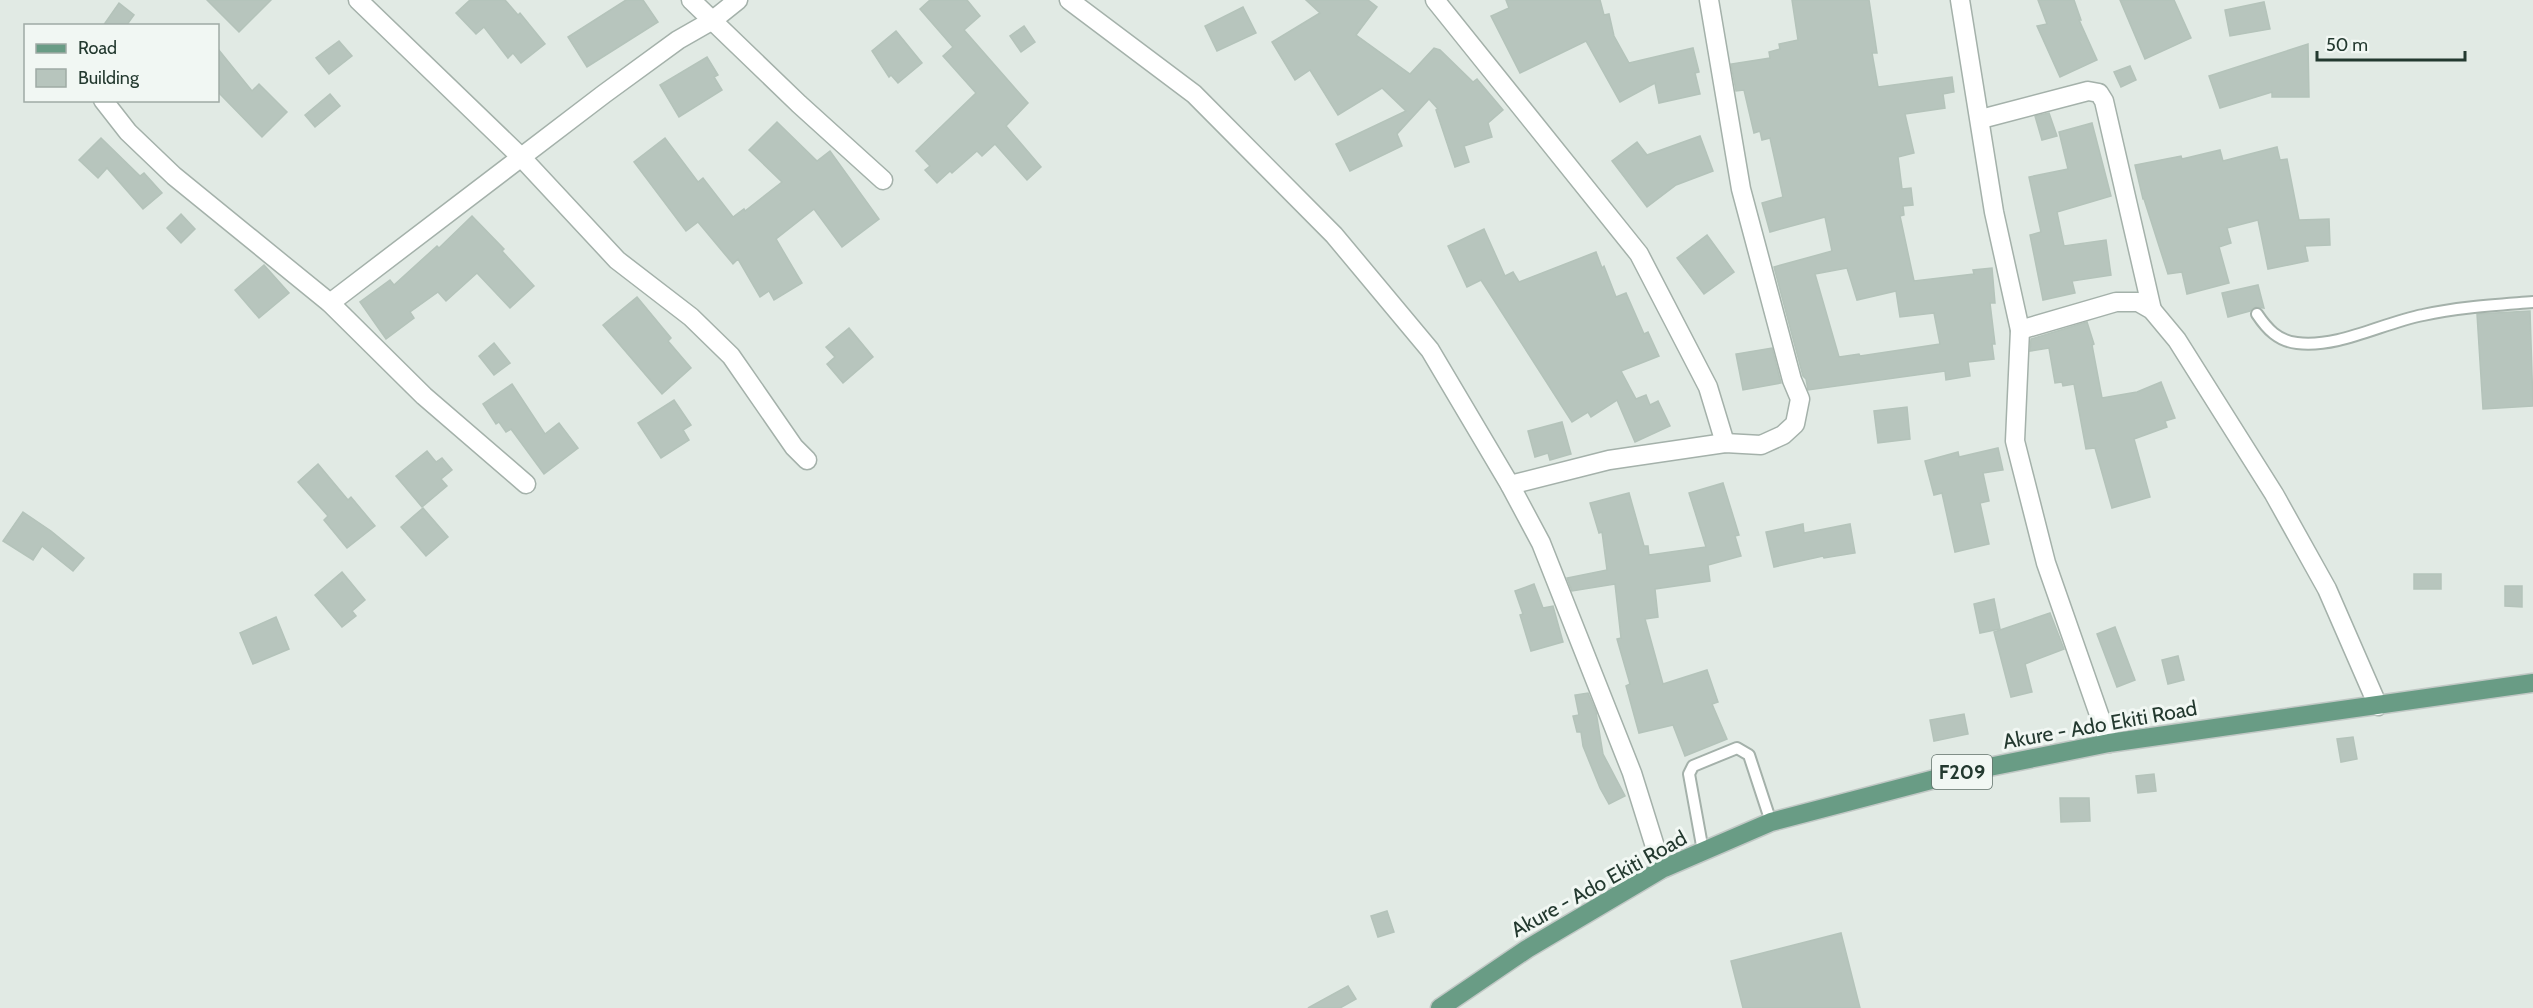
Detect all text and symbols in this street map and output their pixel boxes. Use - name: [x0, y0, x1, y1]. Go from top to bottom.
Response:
- legend: [24, 24, 219, 102]
- scale bar: [2317, 24, 2466, 62]
- text: 50 m: [2326, 34, 2368, 56]
- text: Road: [78, 37, 117, 59]
- text: Building: [78, 67, 140, 89]
- street label: Akure - Ado Ekiti Road: [2001, 695, 2199, 754]
- road number: F209: [1932, 755, 1992, 789]
- street label: Akure - Ado Ekiti Road: [1507, 825, 1691, 942]

